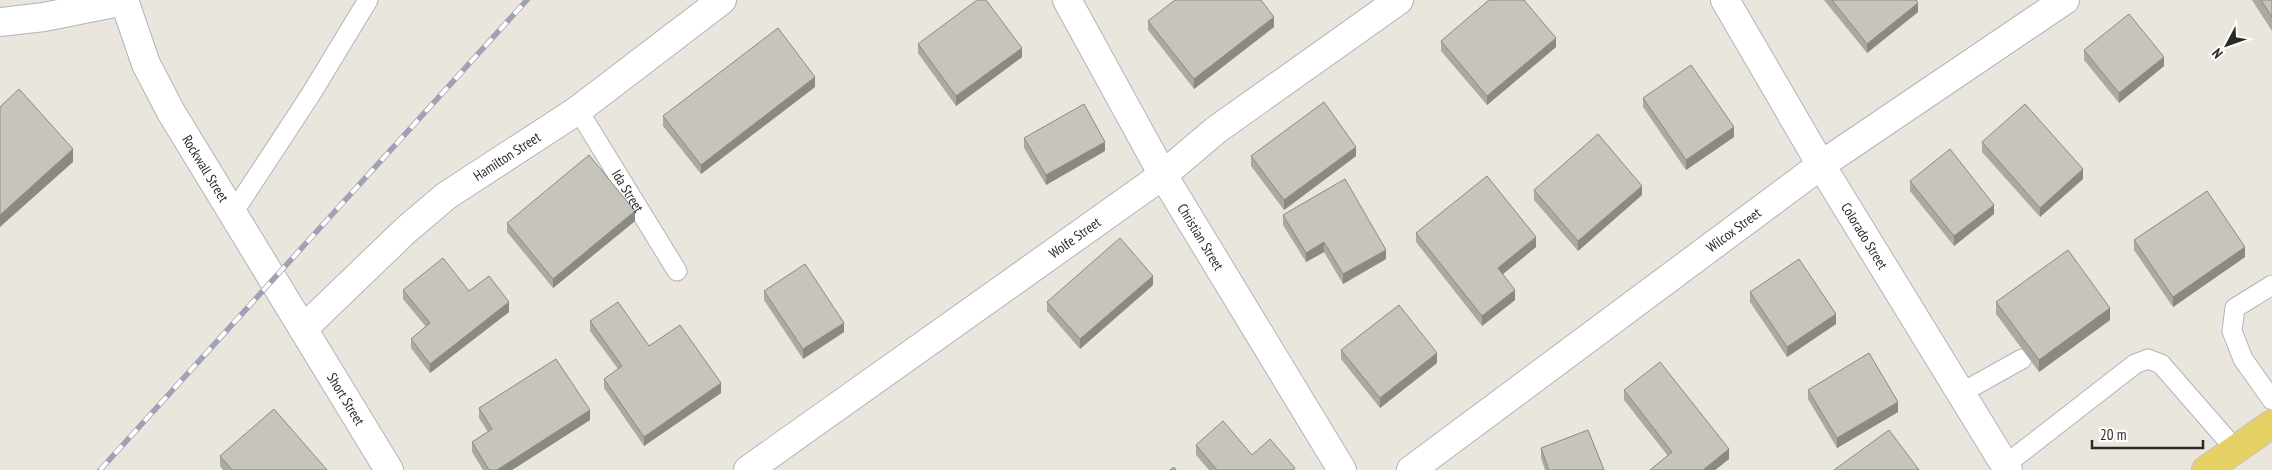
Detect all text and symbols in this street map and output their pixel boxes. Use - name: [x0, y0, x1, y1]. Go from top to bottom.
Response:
- north arrow: [2202, 20, 2252, 70]
- text: N: [2208, 45, 2226, 62]
- street label: Hamilton Street: [470, 128, 544, 185]
- street label: Rockwall Street: [178, 132, 233, 205]
- street label: Ida Street: [608, 166, 648, 216]
- street label: Colorado Street: [1837, 199, 1892, 273]
- street label: Christian Street: [1173, 200, 1228, 274]
- street label: Wilcox Street: [1703, 204, 1765, 256]
- street label: Wolfe Street: [1045, 213, 1104, 262]
- street label: Short Street: [323, 370, 369, 429]
- scale bar: [2092, 418, 2203, 450]
- text: 20 m: [2100, 425, 2126, 444]

